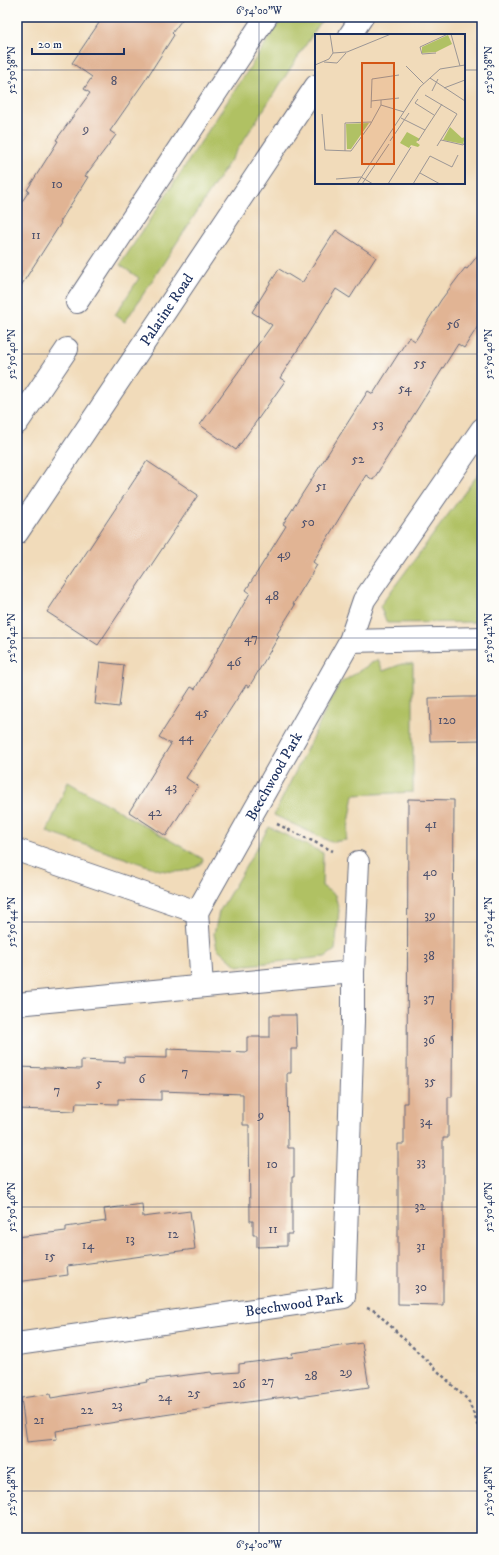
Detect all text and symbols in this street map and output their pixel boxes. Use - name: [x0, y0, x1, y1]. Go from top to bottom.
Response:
- text: 6°54'00"W: [236, 5, 283, 17]
- scale bar: [32, 30, 124, 56]
- inset map: [315, 34, 465, 184]
- text: 20 m: [38, 37, 62, 52]
- text: 52°50'38"N: [6, 46, 18, 94]
- text: 52°50'38"N: [483, 46, 495, 94]
- house number: 8: [111, 73, 117, 89]
- house number: 9: [82, 121, 89, 137]
- house number: 10: [51, 176, 63, 192]
- house number: 11: [31, 227, 41, 243]
- street label: Palatine Road: [136, 270, 198, 349]
- house number: 56: [446, 316, 461, 332]
- text: 52°50'40"N: [6, 329, 18, 379]
- text: 52°50'40"N: [483, 329, 495, 379]
- house number: 55: [414, 355, 427, 371]
- house number: 54: [398, 380, 412, 396]
- house number: 53: [372, 416, 384, 432]
- house number: 52: [352, 451, 365, 467]
- house number: 51: [315, 478, 327, 494]
- house number: 50: [301, 514, 315, 530]
- house number: 49: [277, 546, 291, 562]
- house number: 48: [265, 588, 279, 604]
- text: 52°50'42"N: [6, 613, 18, 663]
- text: 52°50'42"N: [483, 613, 495, 663]
- house number: 47: [244, 630, 258, 646]
- house number: 46: [227, 654, 242, 670]
- house number: 45: [195, 704, 209, 720]
- house number: 120: [438, 712, 456, 728]
- street label: Beechwood Park: [241, 728, 307, 824]
- house number: 44: [179, 729, 194, 745]
- house number: 43: [165, 779, 177, 795]
- house number: 42: [148, 804, 163, 820]
- house number: 41: [425, 816, 437, 832]
- house number: 40: [423, 864, 437, 880]
- text: 52°50'44"N: [6, 897, 18, 947]
- text: 52°50'44"N: [483, 897, 495, 947]
- house number: 39: [424, 907, 436, 923]
- house number: 38: [423, 948, 435, 964]
- house number: 37: [423, 990, 435, 1006]
- house number: 36: [423, 1032, 436, 1048]
- house number: 7: [182, 1064, 189, 1080]
- house number: 6: [139, 1071, 147, 1087]
- house number: 35: [424, 1073, 436, 1089]
- house number: 5: [96, 1075, 103, 1091]
- house number: 7: [54, 1082, 61, 1098]
- house number: 9: [257, 1107, 264, 1123]
- house number: 34: [420, 1113, 433, 1129]
- house number: 33: [416, 1154, 426, 1170]
- house number: 10: [266, 1156, 278, 1172]
- text: 52°50'46"N: [6, 1182, 18, 1232]
- text: 52°50'46"N: [483, 1182, 495, 1232]
- house number: 32: [414, 1198, 426, 1214]
- house number: 11: [268, 1221, 278, 1237]
- house number: 12: [167, 1226, 179, 1242]
- house number: 13: [125, 1231, 135, 1247]
- house number: 14: [82, 1237, 95, 1253]
- house number: 31: [416, 1238, 426, 1254]
- house number: 15: [44, 1248, 56, 1264]
- house number: 30: [415, 1279, 427, 1295]
- street label: Beechwood Park: [244, 1288, 345, 1321]
- house number: 29: [340, 1364, 352, 1380]
- house number: 28: [305, 1368, 317, 1384]
- house number: 27: [262, 1373, 275, 1389]
- house number: 26: [232, 1376, 247, 1392]
- house number: 25: [188, 1385, 201, 1401]
- house number: 24: [158, 1389, 172, 1405]
- house number: 23: [111, 1397, 123, 1413]
- house number: 22: [81, 1402, 94, 1418]
- house number: 21: [33, 1412, 45, 1428]
- text: 52°50'48"N: [6, 1466, 18, 1516]
- text: 52°50'48"N: [483, 1466, 495, 1516]
- text: 6°54'00"W: [236, 1539, 283, 1551]

